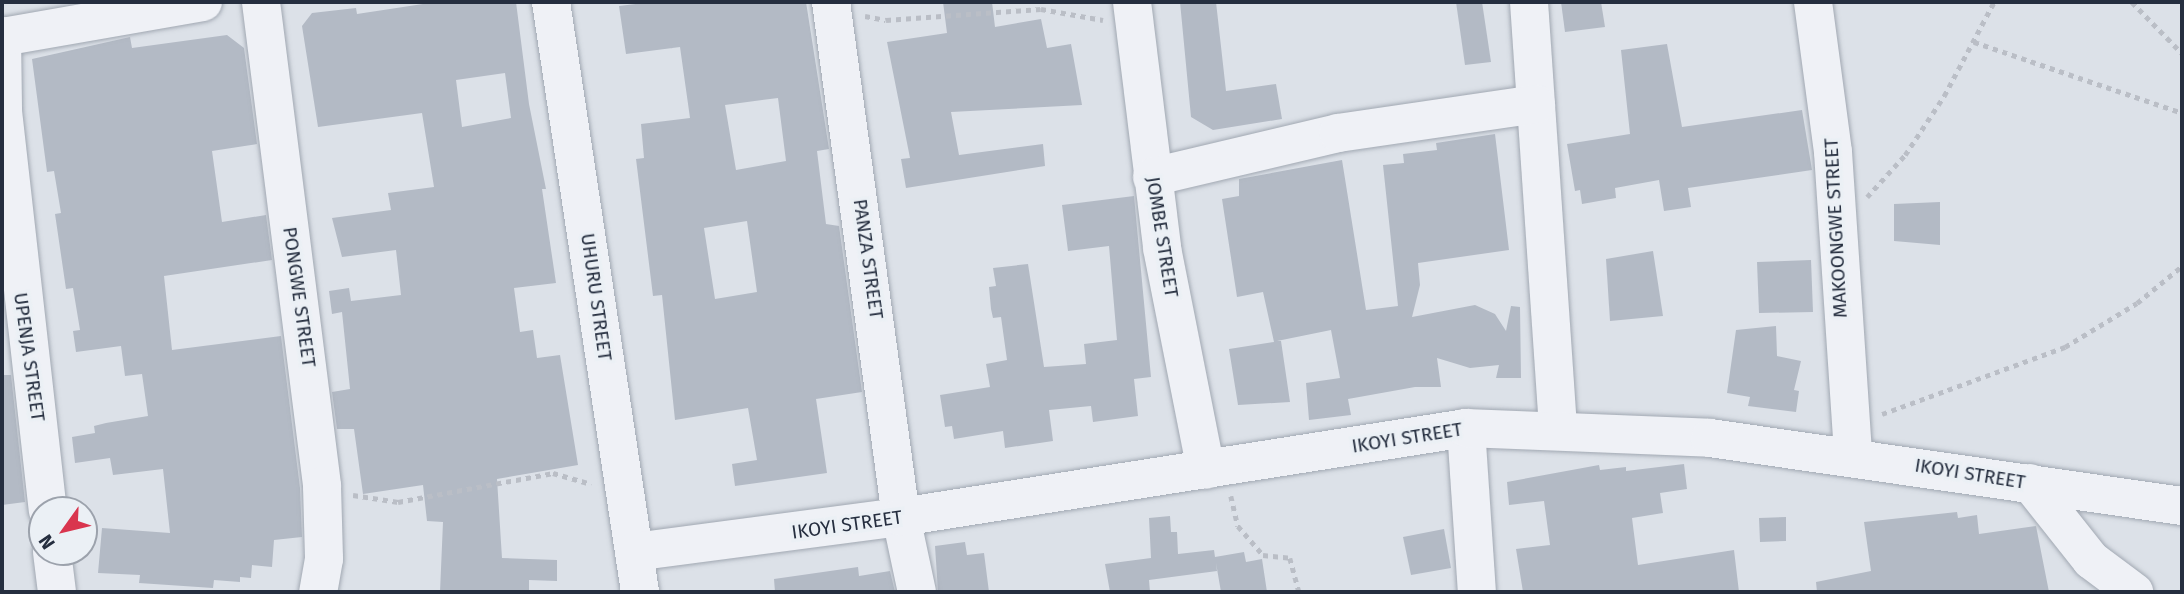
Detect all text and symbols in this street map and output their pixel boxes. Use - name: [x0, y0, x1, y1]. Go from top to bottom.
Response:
- street label: MAKOONGWE STREET: [1820, 137, 1852, 319]
- street label: JOMBE STREET: [1141, 175, 1183, 299]
- street label: PANZA STREET: [848, 197, 888, 321]
- street label: PONGWE STREET: [278, 225, 320, 369]
- street label: UHURU STREET: [576, 232, 616, 362]
- street label: UPENJA STREET: [9, 291, 49, 423]
- street label: IKOYI STREET: [1350, 418, 1464, 458]
- street label: IKOYI STREET: [1913, 454, 2027, 494]
- north arrow: [28, 496, 98, 566]
- street label: IKOYI STREET: [790, 506, 904, 544]
- text: N: [34, 530, 60, 554]

